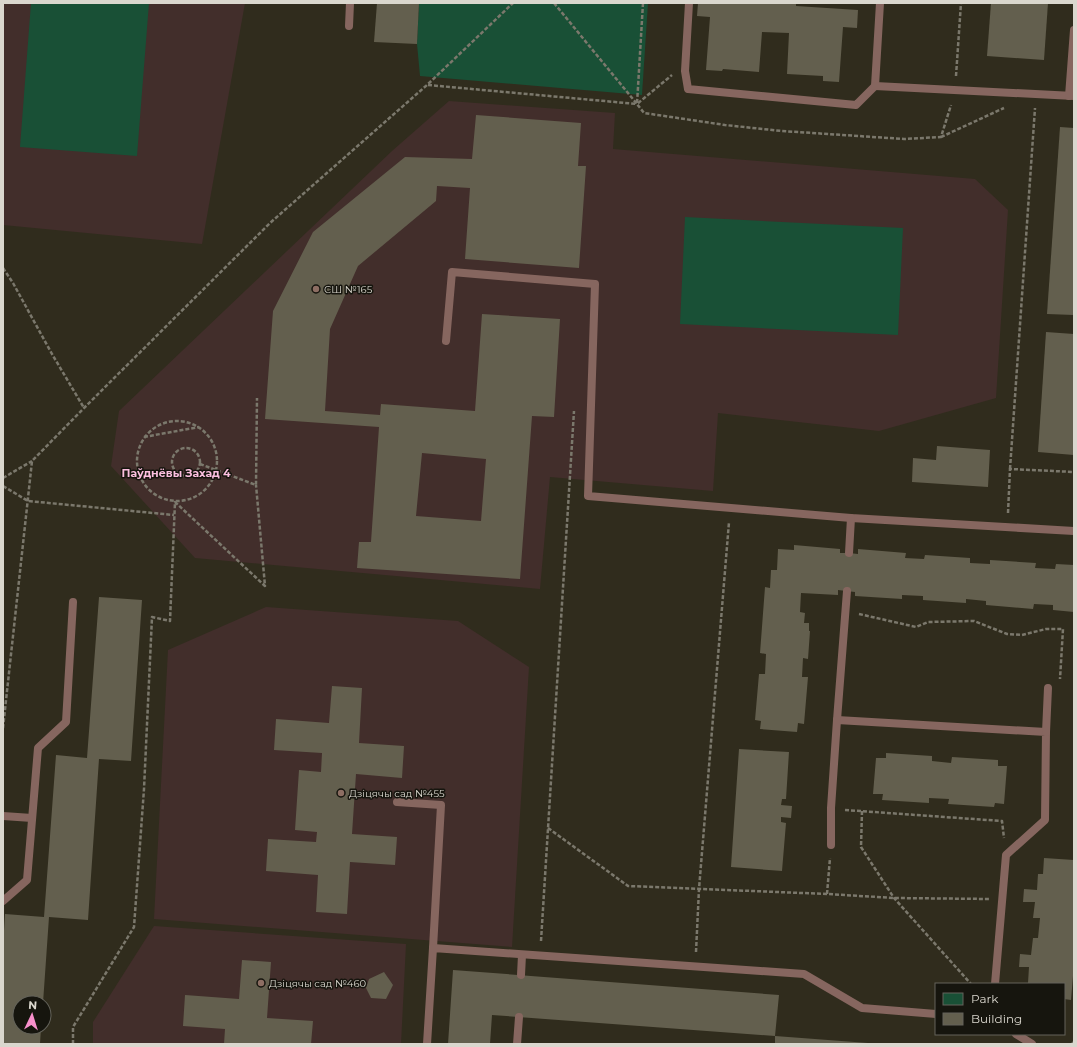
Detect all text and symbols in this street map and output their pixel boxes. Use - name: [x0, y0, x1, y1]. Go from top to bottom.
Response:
- place label: СШ №165: [324, 283, 373, 296]
- marker: СШ №165: [311, 284, 321, 294]
- district label: Паўднёвы Захад 4: [122, 466, 231, 480]
- place label: Дзіцячы сад №455: [349, 787, 445, 800]
- marker: Дзіцячы сад №455: [336, 788, 346, 798]
- place label: Дзіцячы сад №460: [269, 977, 367, 990]
- marker: Дзіцячы сад №460: [256, 978, 266, 988]
- legend: [935, 983, 1065, 1035]
- text: Park: [971, 991, 999, 1006]
- north arrow: [12, 995, 52, 1035]
- text: N: [28, 998, 38, 1012]
- text: Building: [971, 1011, 1022, 1026]

